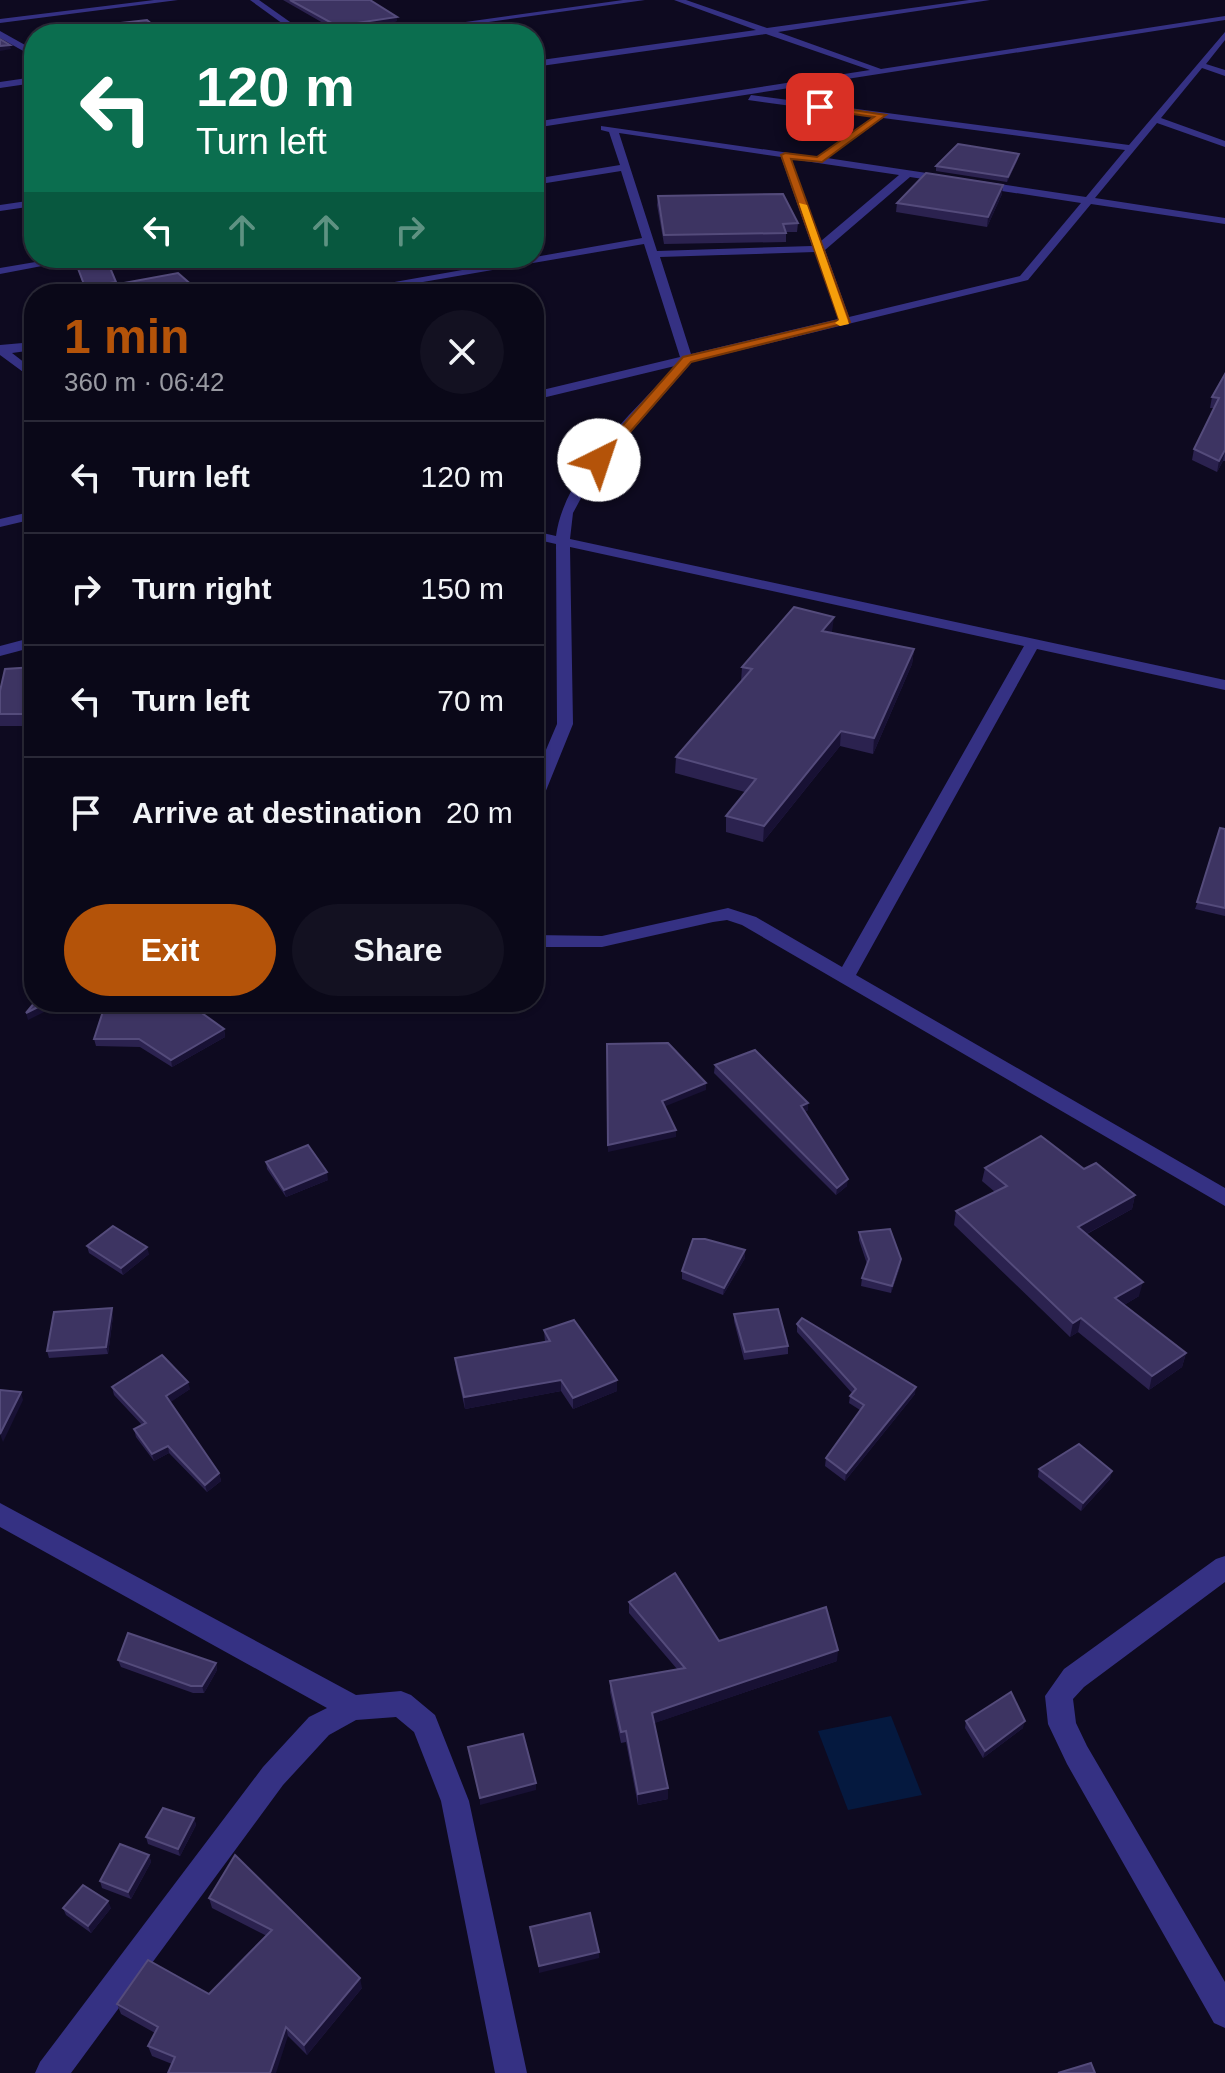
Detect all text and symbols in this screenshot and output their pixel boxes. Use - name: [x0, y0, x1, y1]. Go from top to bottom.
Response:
- text: 120 m: [196, 55, 355, 118]
- icon: left: [64, 56, 168, 160]
- pin: [786, 73, 854, 141]
- icon: arrive: [798, 85, 842, 129]
- text: Turn left: [196, 121, 327, 162]
- icon: left: [136, 208, 180, 252]
- icon: ahead: [220, 208, 264, 252]
- icon: ahead: [304, 208, 348, 252]
- icon: right: [388, 208, 432, 252]
- text: 1 min: [64, 310, 189, 363]
- button: close: [420, 310, 504, 394]
- text: 360 m · 06:42: [64, 367, 224, 397]
- position arrow: [557, 418, 641, 502]
- icon: left: [64, 455, 108, 499]
- text: Turn left: [132, 460, 250, 493]
- text: 120 m: [421, 460, 504, 493]
- icon: right: [64, 567, 108, 611]
- text: Turn right: [132, 572, 271, 605]
- text: 150 m: [421, 572, 504, 605]
- icon: left: [64, 679, 108, 723]
- text: Turn left: [132, 684, 250, 717]
- text: 70 m: [437, 684, 504, 717]
- icon: arrive: [64, 791, 108, 835]
- text: Arrive at destination: [132, 796, 422, 829]
- text: 20 m: [446, 796, 513, 829]
- button: Exit: [64, 904, 276, 996]
- button: Share: [292, 904, 504, 996]

